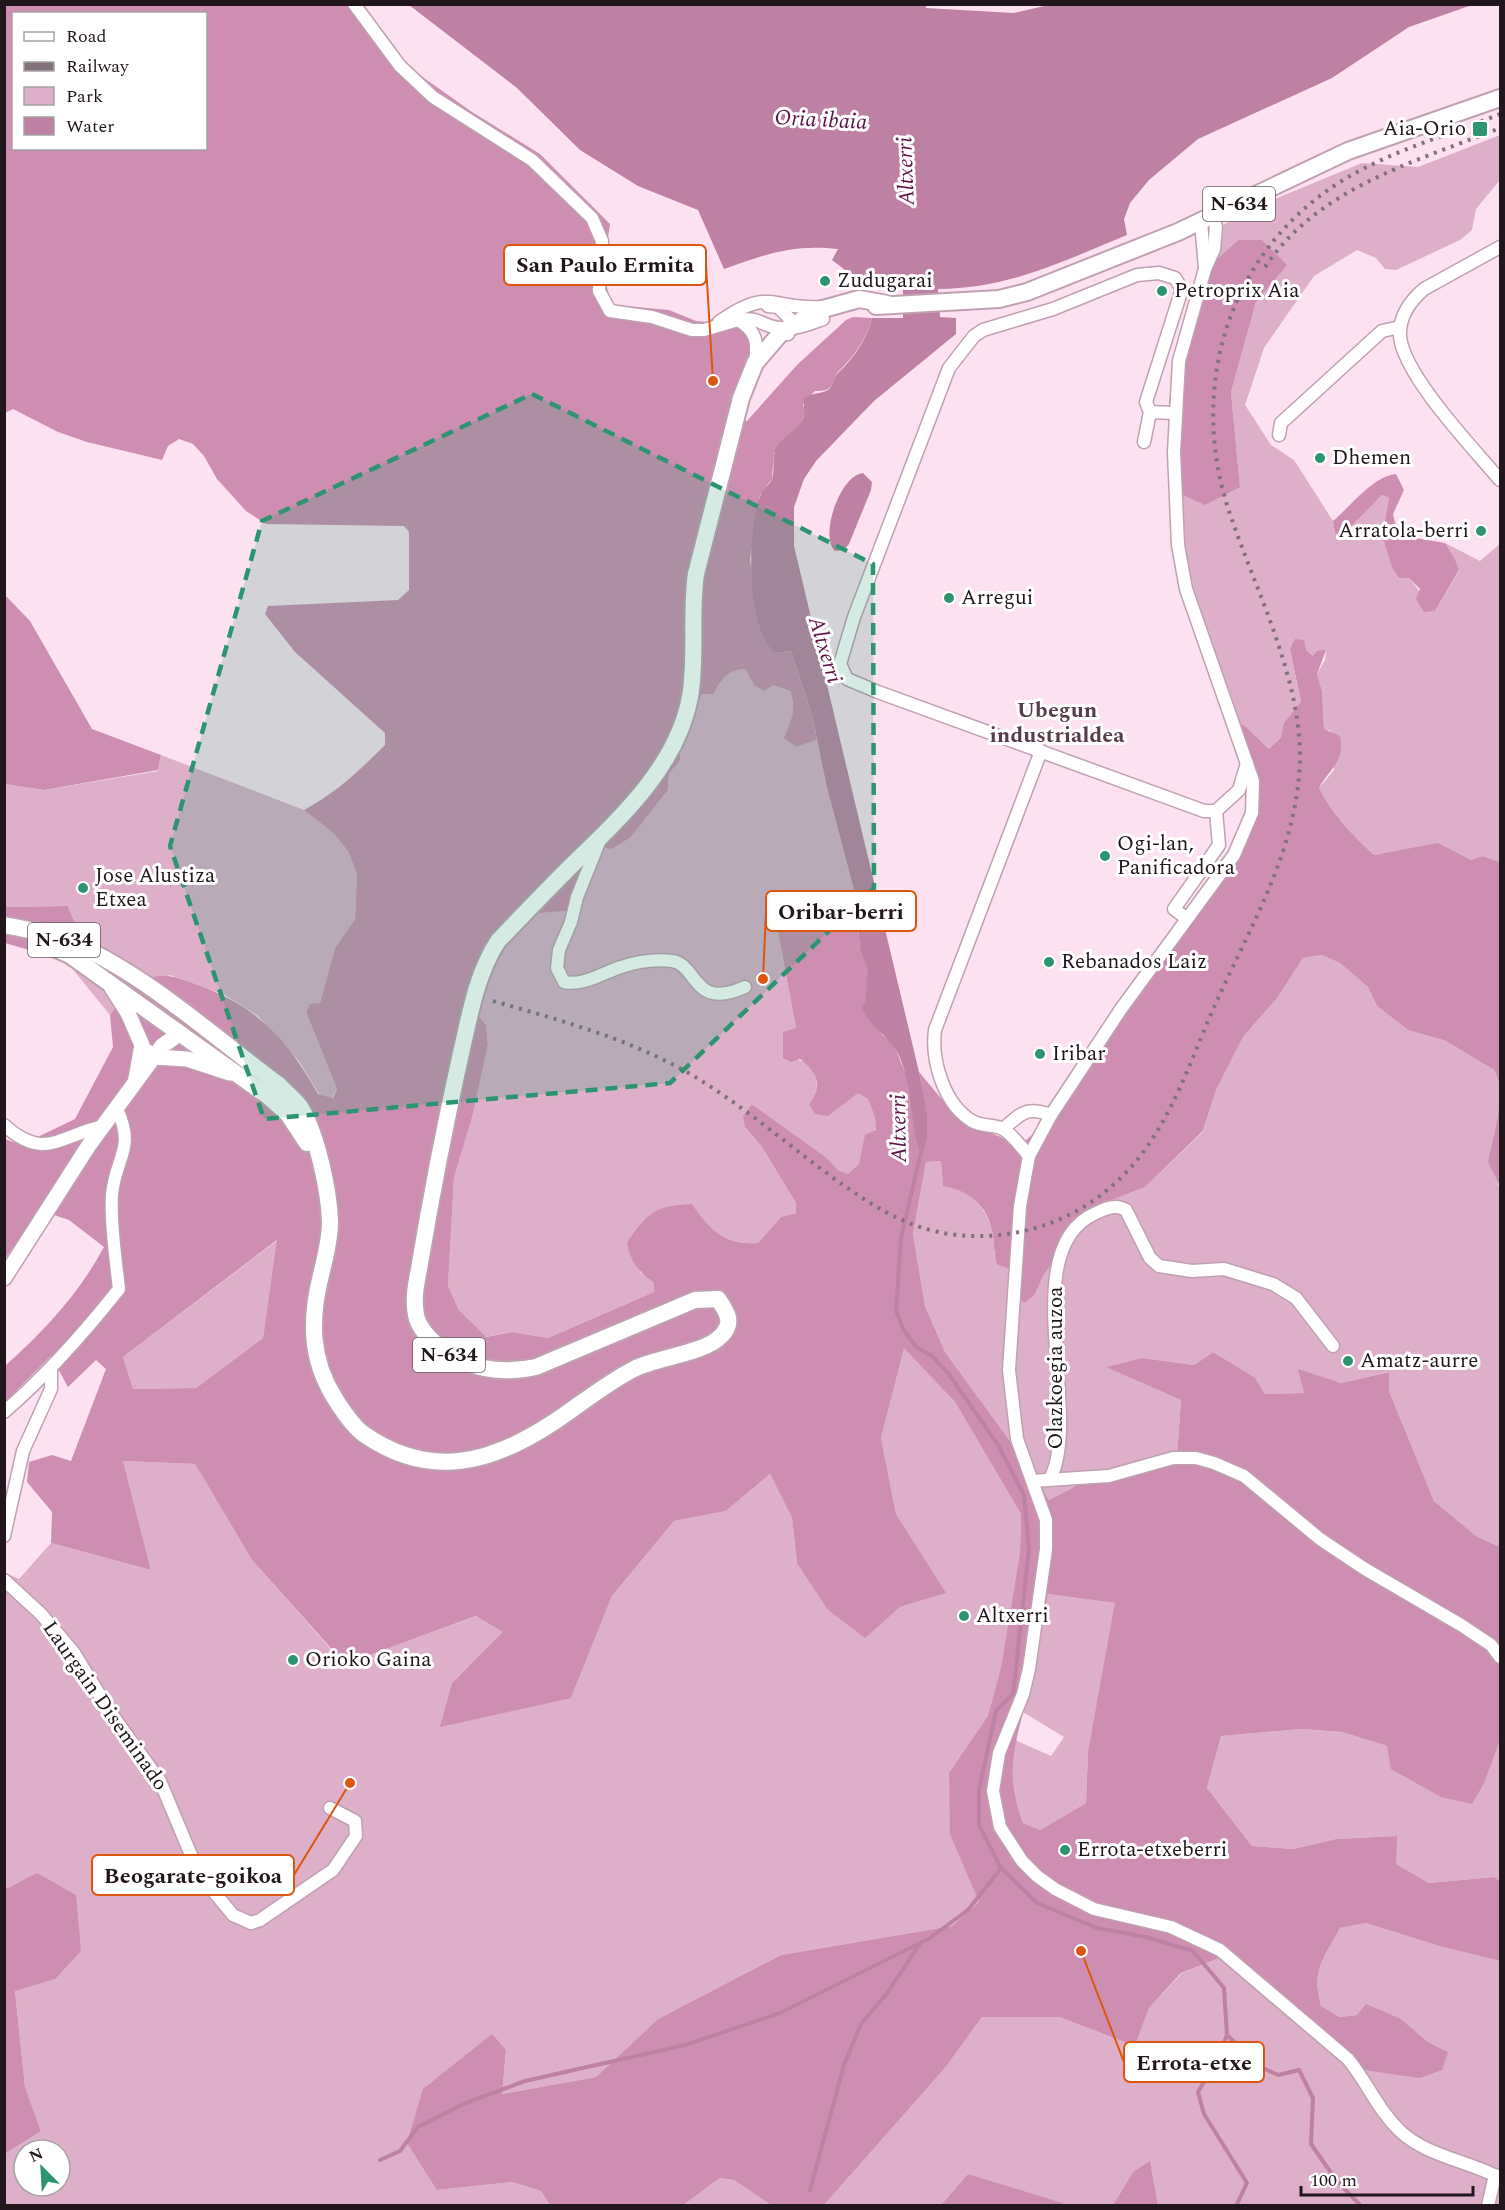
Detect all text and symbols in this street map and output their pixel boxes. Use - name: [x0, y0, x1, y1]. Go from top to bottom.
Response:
- legend: [12, 12, 207, 150]
- text: Road: [66, 23, 107, 50]
- text: Railway: [66, 53, 130, 80]
- text: Park: [66, 83, 103, 110]
- water label: Oria ibaia: [774, 101, 868, 139]
- text: Water: [66, 113, 114, 140]
- place label: Aia-Orio: [1383, 113, 1466, 145]
- marker: Aia-Orio: [1471, 120, 1489, 138]
- water label: Altxerri: [888, 136, 924, 207]
- road number: N-634: [1203, 187, 1275, 221]
- callout: San Paulo Ermita: [504, 245, 706, 285]
- text: San Paulo Ermita: [516, 249, 695, 282]
- place label: Zudugarai: [837, 265, 933, 297]
- marker: Zudugarai: [818, 274, 832, 288]
- place label: Petroprix Aia: [1174, 275, 1300, 307]
- marker: Petroprix Aia: [1155, 284, 1169, 298]
- place label: Dhemen: [1332, 442, 1411, 474]
- marker: Dhemen: [1313, 451, 1327, 465]
- place label: Arratola-berri: [1338, 515, 1469, 547]
- marker: Arratola-berri: [1474, 524, 1488, 538]
- place label: Arregui: [961, 582, 1033, 614]
- marker: Arregui: [942, 591, 956, 605]
- water label: Altxerri: [799, 611, 851, 688]
- district label: Ubegun industrialdea: [989, 694, 1125, 752]
- place label: Ogi-lan, Panificadora: [1117, 828, 1236, 884]
- marker: Ogi-lan, Panificadora: [1098, 849, 1112, 863]
- place label: Jose Alustiza Etxea: [95, 860, 216, 916]
- marker: Jose Alustiza Etxea: [76, 881, 90, 895]
- callout: Oribar-berri: [766, 891, 916, 931]
- text: Oribar-berri: [778, 896, 904, 929]
- road number: N-634: [28, 923, 100, 957]
- place label: Rebanados Laiz: [1061, 946, 1207, 978]
- marker: Rebanados Laiz: [1042, 955, 1056, 969]
- place label: Iribar: [1052, 1038, 1106, 1070]
- marker: Iribar: [1033, 1047, 1047, 1061]
- water label: Altxerri: [882, 1093, 916, 1164]
- street label: Olazkoegia auzoa: [1040, 1286, 1072, 1450]
- road number: N-634: [413, 1338, 485, 1372]
- place label: Amatz-aurre: [1360, 1345, 1478, 1377]
- marker: Amatz-aurre: [1341, 1354, 1355, 1368]
- place label: Altxerri: [976, 1600, 1049, 1632]
- marker: Altxerri: [957, 1609, 971, 1623]
- street label: Laurgain Diseminado: [34, 1614, 176, 1798]
- place label: Orioko Gaina: [305, 1644, 432, 1676]
- marker: Orioko Gaina: [286, 1653, 300, 1667]
- place label: Errota-etxeberri: [1077, 1834, 1227, 1866]
- marker: Errota-etxeberri: [1058, 1843, 1072, 1857]
- callout: Beogarate-goikoa: [92, 1855, 294, 1895]
- text: Beogarate-goikoa: [104, 1860, 283, 1893]
- callout: Errota-etxe: [1124, 2042, 1264, 2082]
- text: Errota-etxe: [1136, 2047, 1252, 2080]
- north arrow: [12, 2138, 72, 2198]
- text: N: [25, 2142, 47, 2169]
- scale bar: [1301, 2159, 1474, 2197]
- text: 100 m: [1310, 2167, 1357, 2194]

